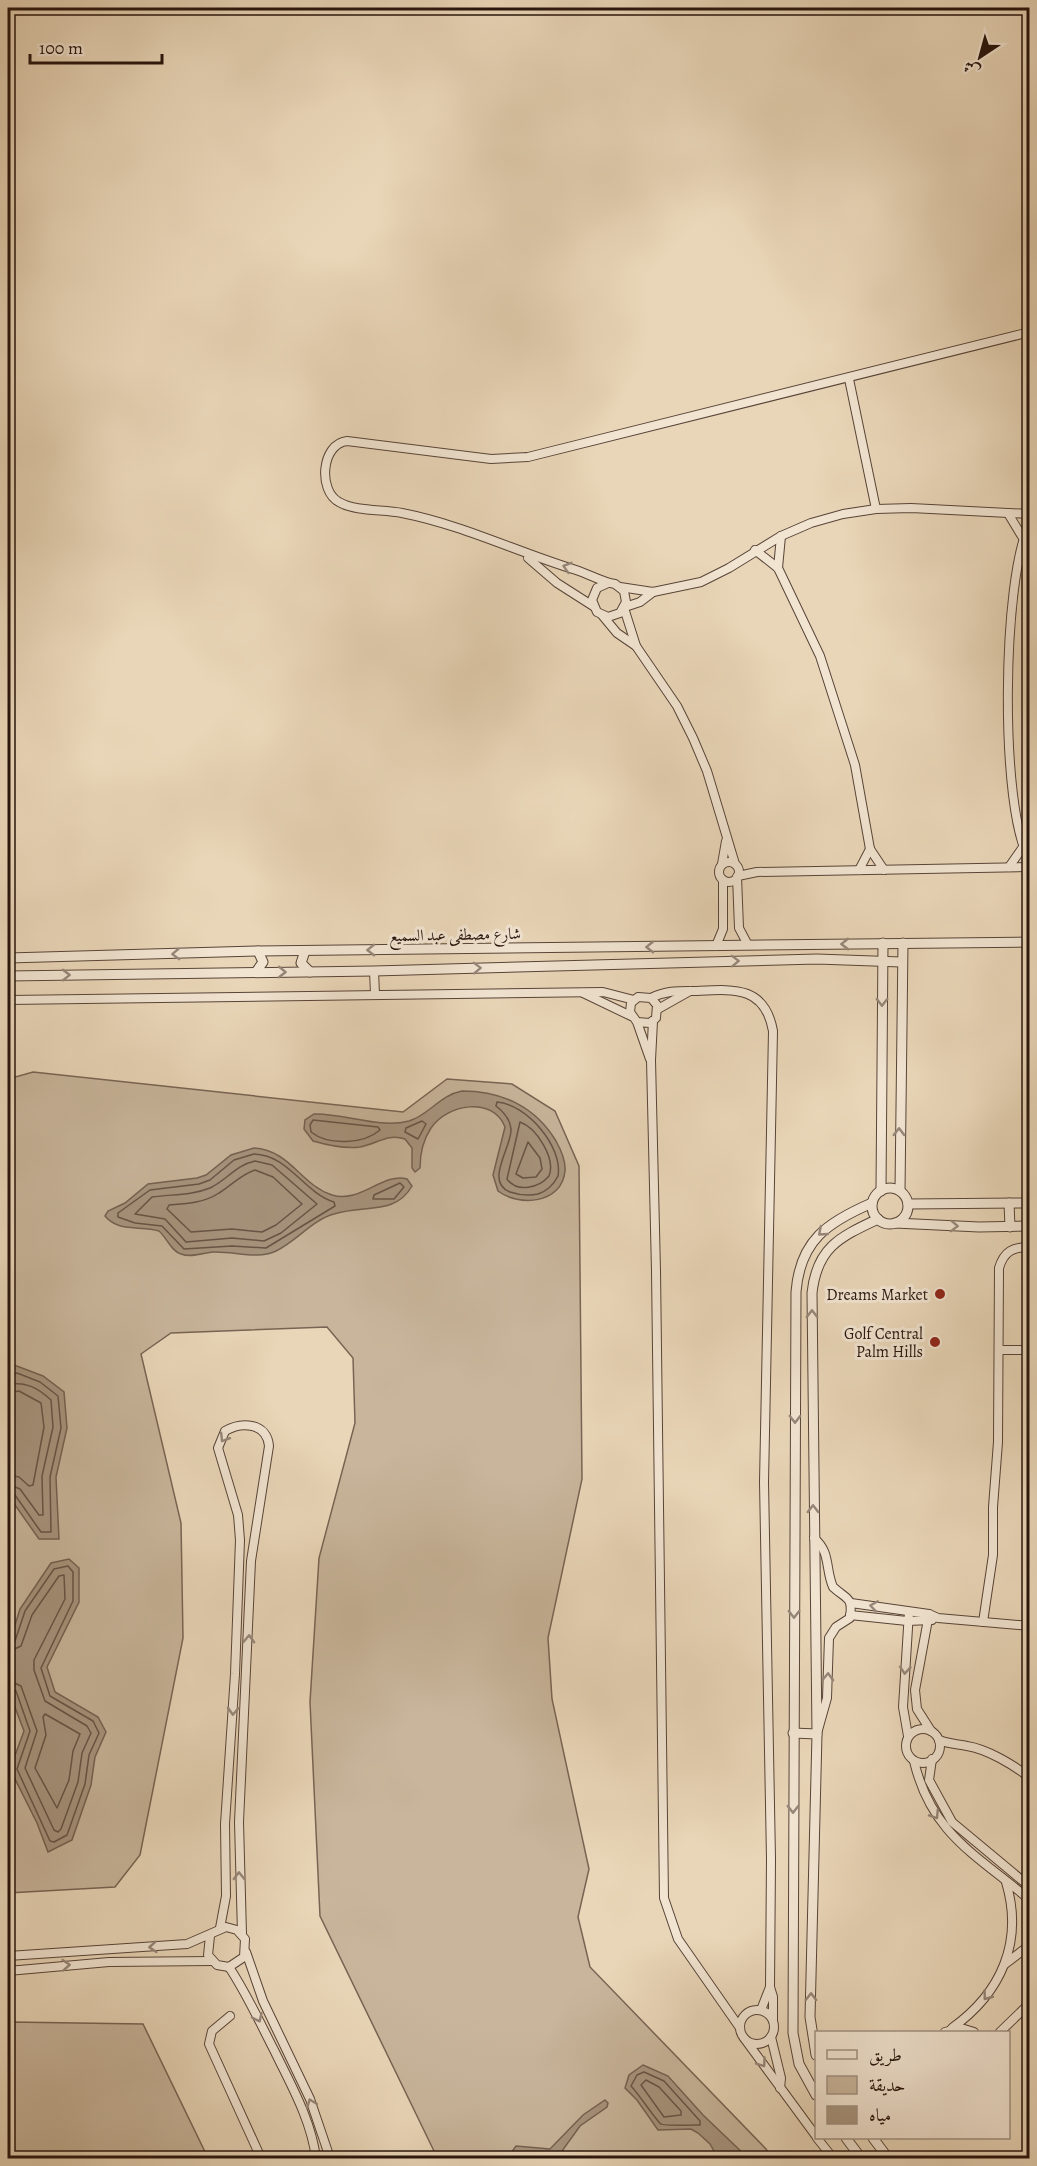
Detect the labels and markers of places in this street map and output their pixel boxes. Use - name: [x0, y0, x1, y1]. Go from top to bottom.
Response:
- place label: Dreams Market: [826, 1284, 928, 1306]
- marker: Dreams Market: [933, 1287, 947, 1301]
- place label: Golf Central Palm Hills: [844, 1323, 923, 1363]
- marker: Golf Central Palm Hills: [928, 1335, 942, 1349]

